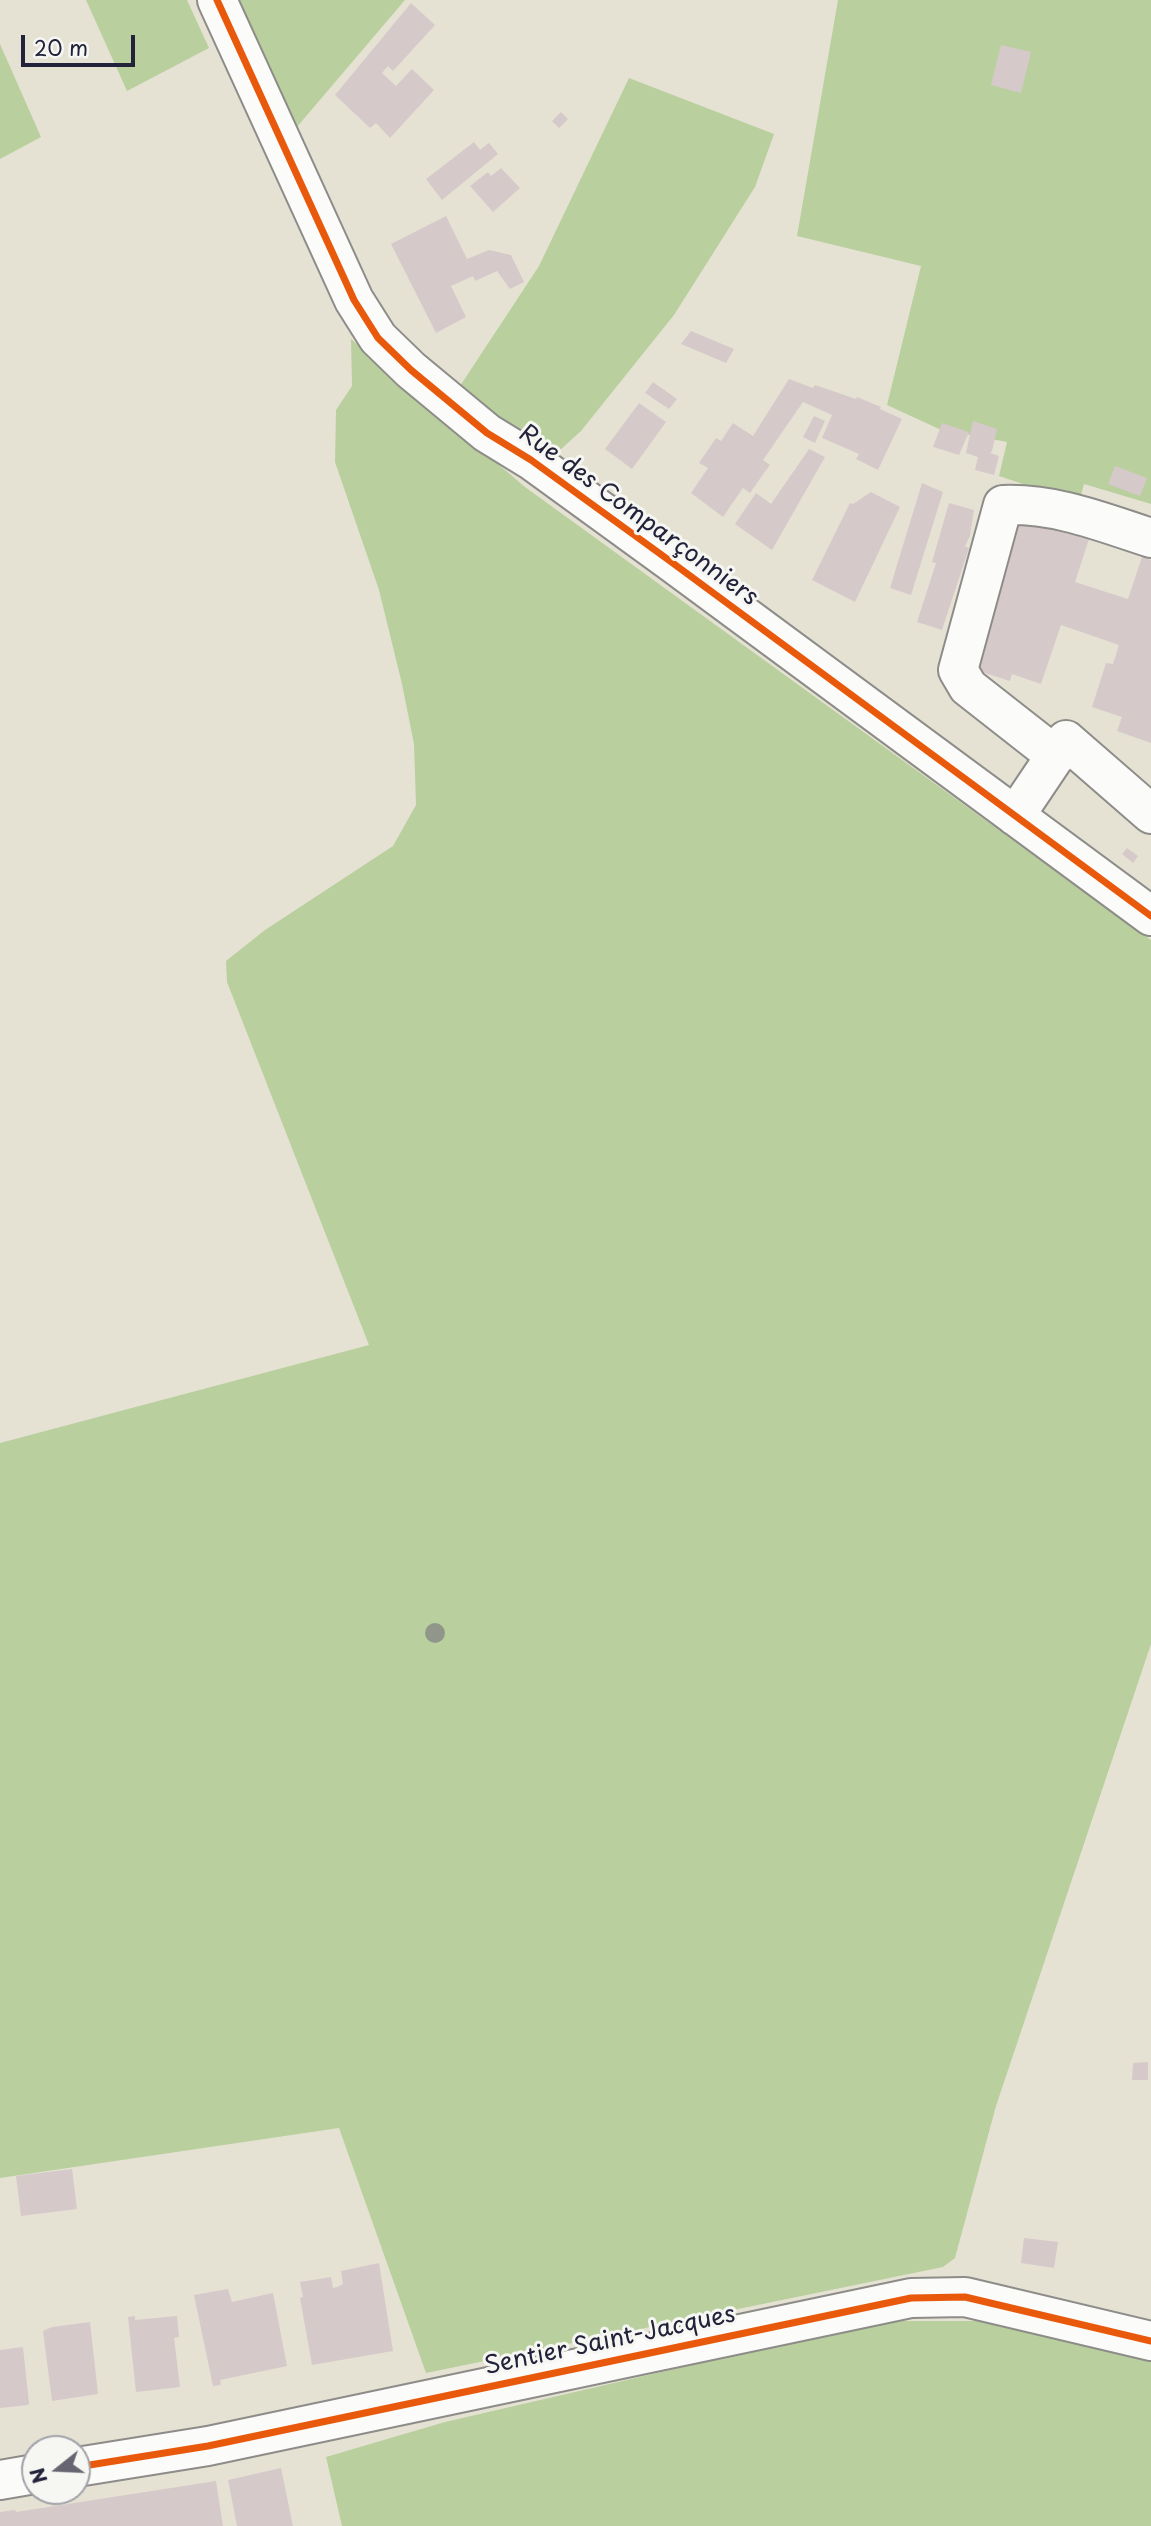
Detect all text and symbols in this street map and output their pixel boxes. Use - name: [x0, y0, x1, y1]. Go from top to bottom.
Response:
- scale bar: [24, 21, 138, 65]
- text: 20 m: [34, 31, 88, 63]
- street label: Rue des Comparçonniers: [513, 420, 763, 612]
- street label: Sentier Saint-Jacques: [482, 2300, 738, 2382]
- north arrow: [21, 2435, 91, 2505]
- text: N: [22, 2464, 54, 2487]

